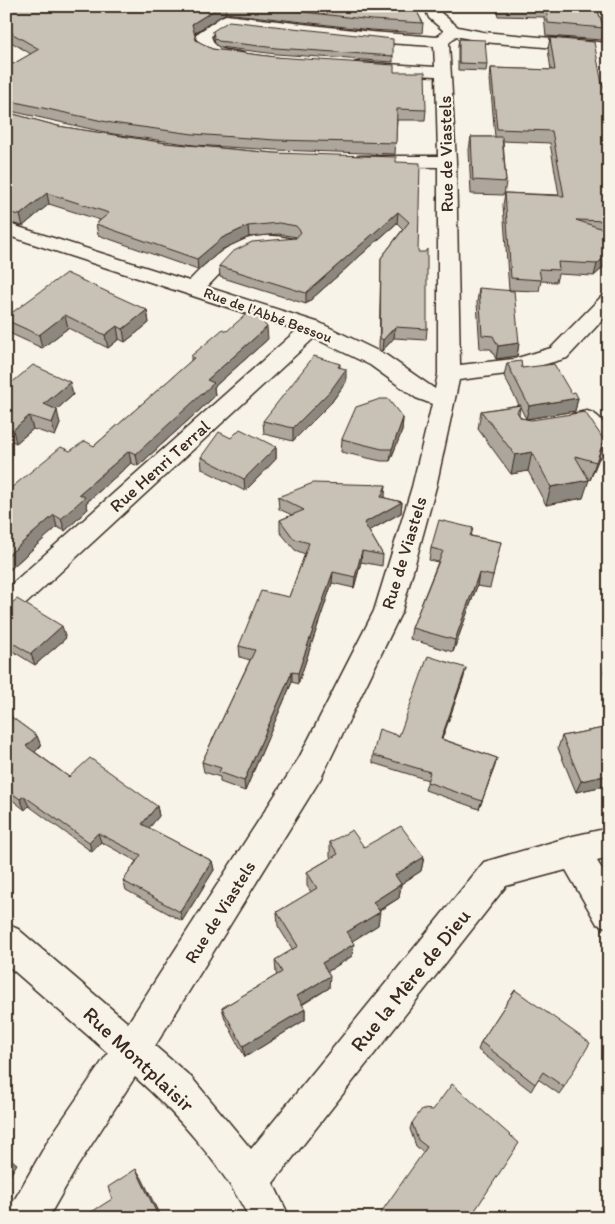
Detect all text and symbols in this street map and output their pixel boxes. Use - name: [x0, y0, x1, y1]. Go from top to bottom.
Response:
- street label: Rue de Viastels: [434, 95, 458, 213]
- street label: Rue de l'Abbé Bessou: [201, 283, 336, 347]
- street label: Rue Henri Terral: [105, 415, 215, 517]
- street label: Rue de Viastels: [376, 494, 432, 612]
- street label: Rue de Viastels: [180, 857, 260, 967]
- street label: Rue la Mère de Dieu: [345, 904, 475, 1056]
- street label: Rue Montplaisir: [78, 1001, 200, 1117]

